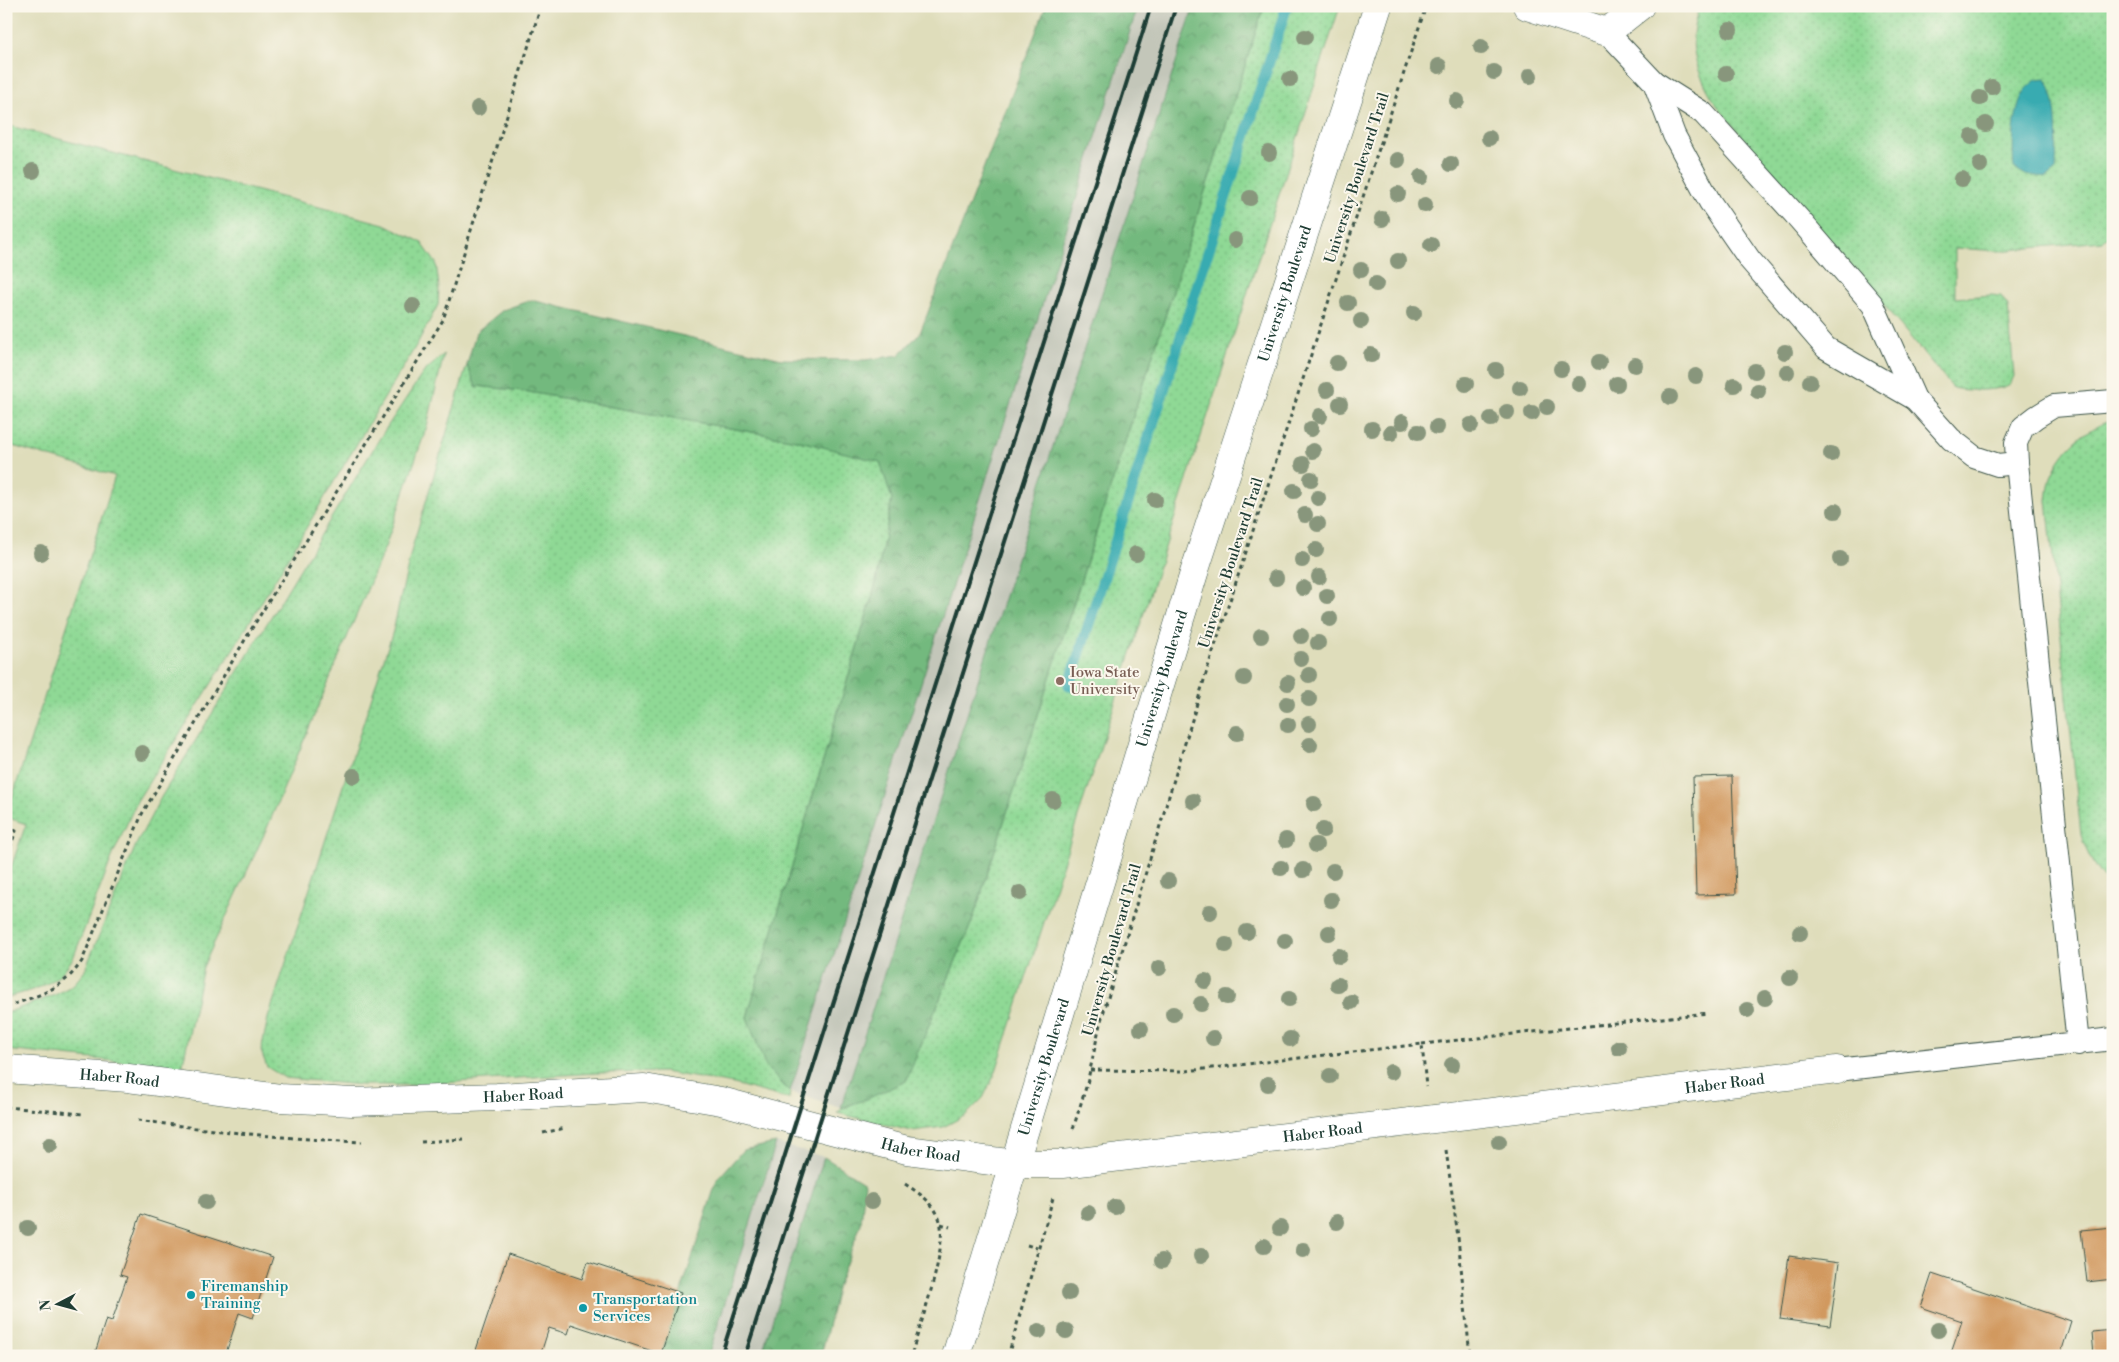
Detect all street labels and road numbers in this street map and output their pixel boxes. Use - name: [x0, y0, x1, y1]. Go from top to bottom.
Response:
- street label: University Boulevard Trail: [1320, 90, 1394, 266]
- street label: University Boulevard: [1254, 223, 1316, 364]
- street label: University Boulevard Trail: [1194, 475, 1268, 651]
- street label: University Boulevard: [1132, 607, 1192, 749]
- street label: University Boulevard Trail: [1078, 861, 1146, 1038]
- street label: University Boulevard: [1014, 996, 1074, 1138]
- street label: Haber Road: [79, 1065, 161, 1092]
- street label: Haber Road: [1684, 1069, 1766, 1098]
- street label: Haber Road: [483, 1083, 564, 1107]
- street label: Haber Road: [1282, 1118, 1364, 1147]
- street label: Haber Road: [879, 1134, 962, 1166]

